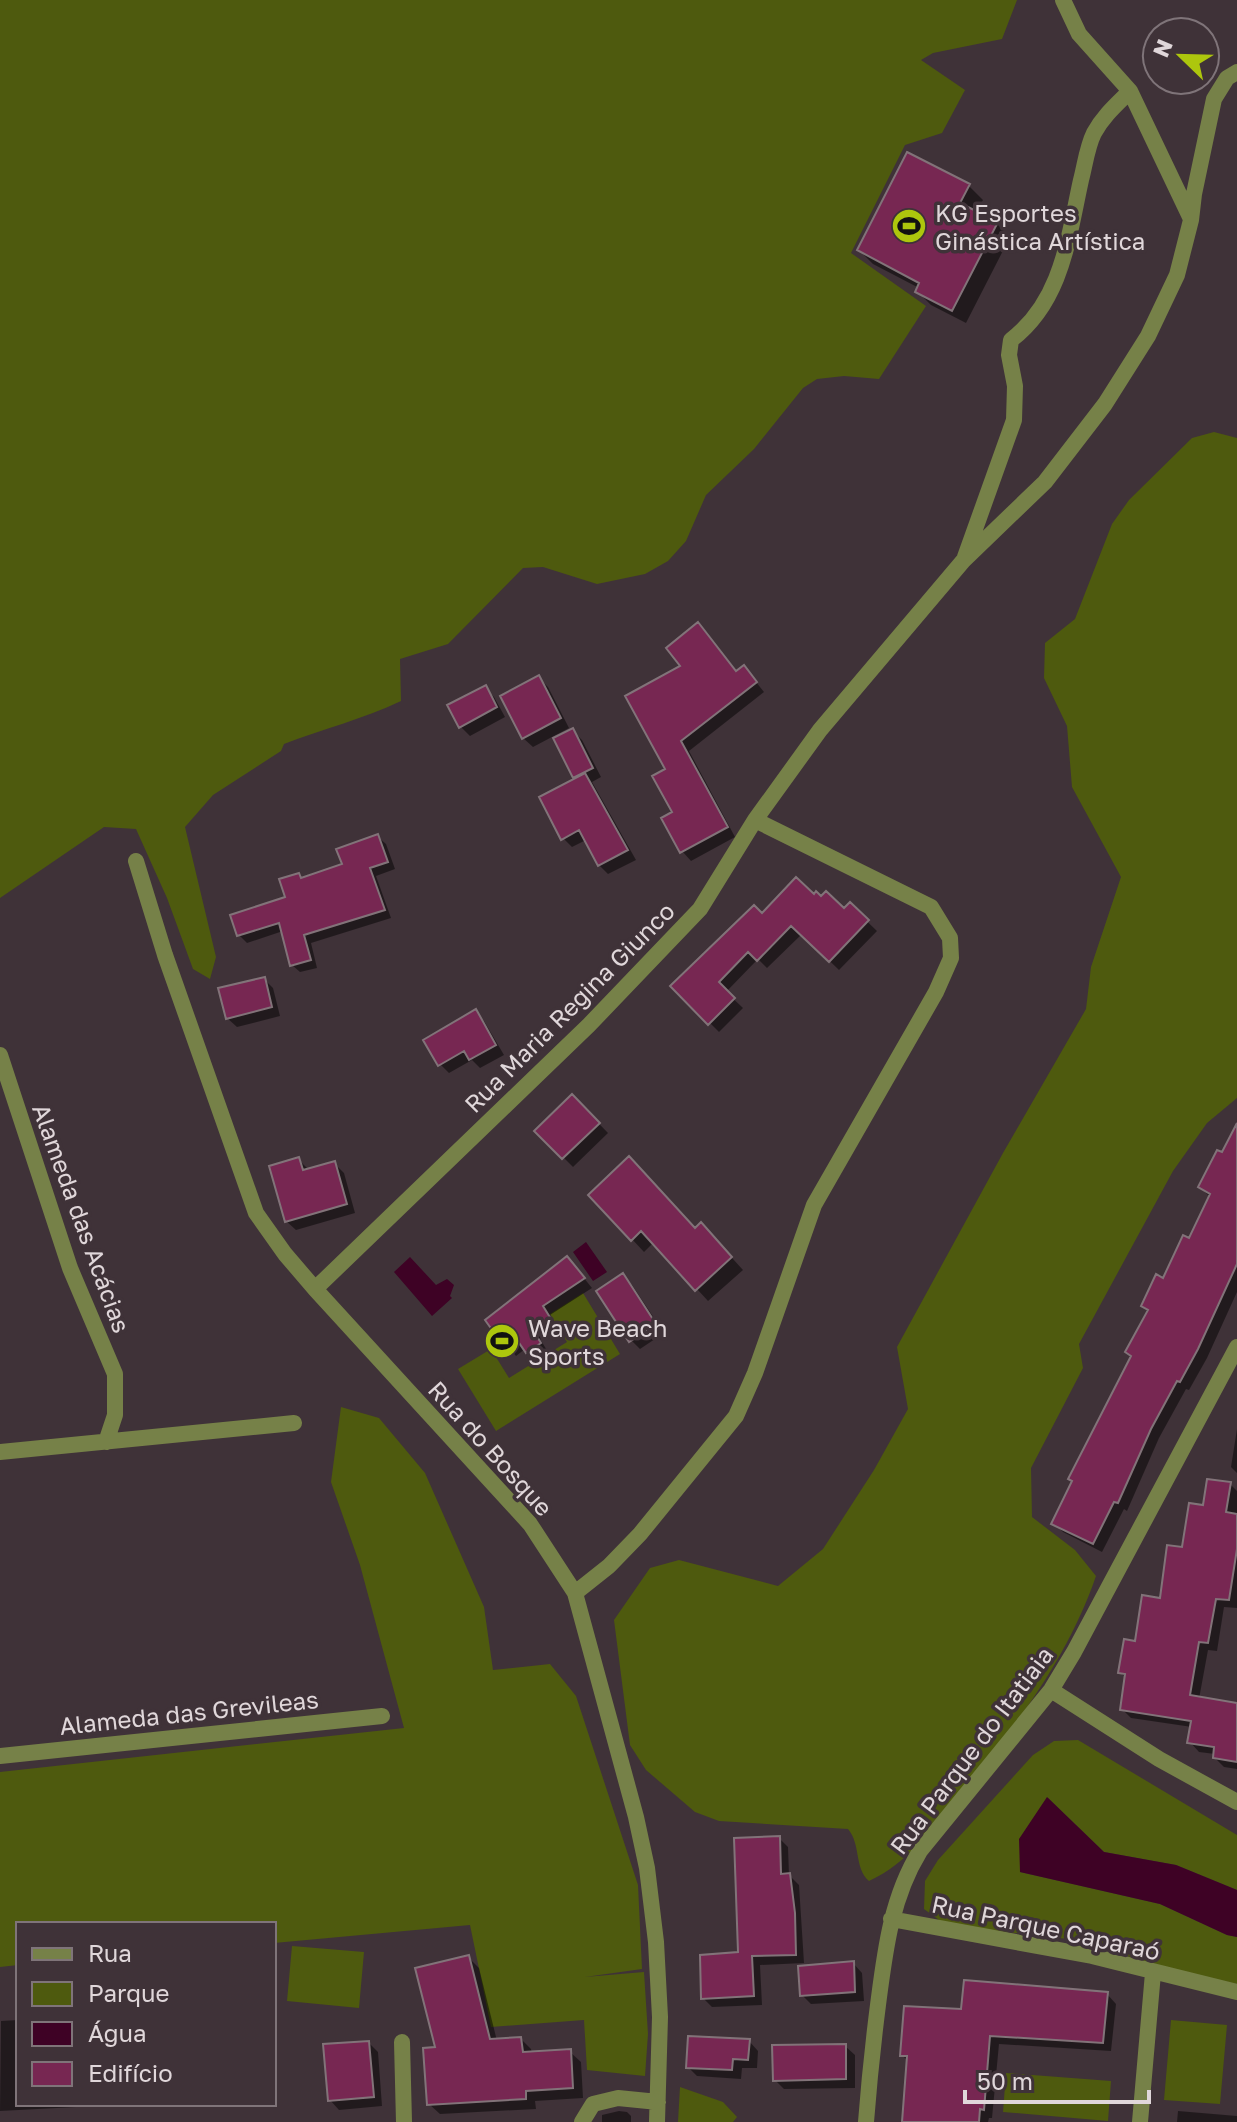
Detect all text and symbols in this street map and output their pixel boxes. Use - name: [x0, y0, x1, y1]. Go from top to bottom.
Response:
- north arrow: [1141, 16, 1221, 96]
- text: N: [1146, 35, 1178, 61]
- place label: KG Esportes Ginástica Artística: [935, 198, 1145, 255]
- sports icon: KG Esportes Ginástica Artística: [890, 207, 928, 245]
- street label: Rua Maria Regina Giunco: [458, 896, 680, 1118]
- street label: Alameda das Acácias: [27, 1100, 137, 1336]
- place label: Wave Beach Sports: [528, 1313, 667, 1370]
- sports icon: Wave Beach Sports: [483, 1322, 521, 1360]
- street label: Rua do Bosque: [423, 1375, 559, 1521]
- street label: Rua Parque do Itatiaia: [883, 1640, 1059, 1860]
- street label: Alameda das Grevileas: [58, 1684, 320, 1740]
- street label: Rua Parque Caparaó: [929, 1889, 1163, 1965]
- legend: [16, 1922, 276, 2106]
- text: Rua: [88, 1938, 132, 1967]
- text: Parque: [88, 1978, 169, 2007]
- text: Água: [88, 2018, 147, 2047]
- scale bar: [965, 2054, 1149, 2104]
- text: Edifício: [88, 2058, 173, 2087]
- text: 50 m: [977, 2066, 1033, 2095]

